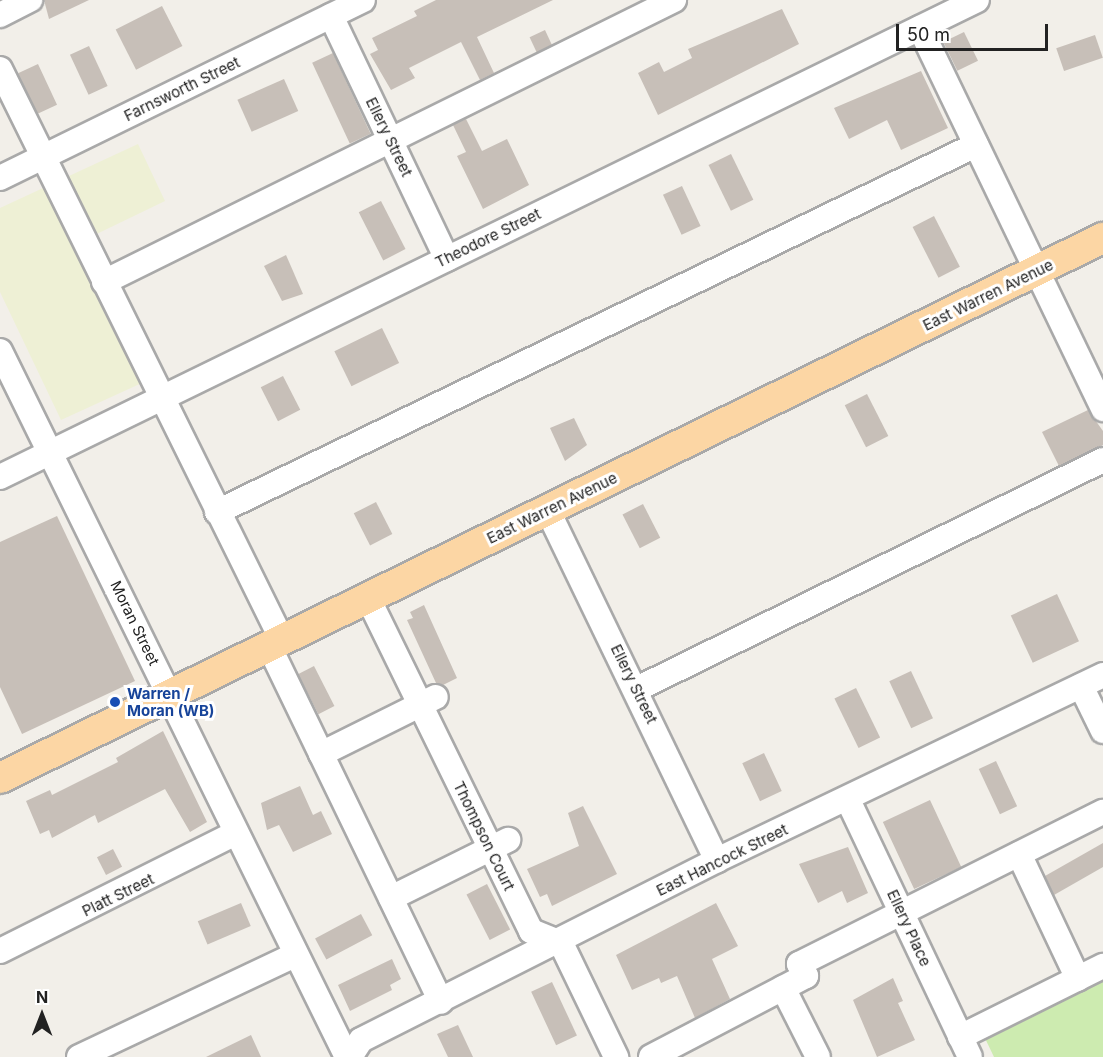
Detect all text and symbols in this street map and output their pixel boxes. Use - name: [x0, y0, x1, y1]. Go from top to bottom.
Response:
- scale bar: [899, 12, 1050, 50]
- text: 50 m: [907, 24, 950, 45]
- street label: Farnsworth Street: [121, 53, 243, 125]
- street label: Ellery Street: [362, 94, 416, 180]
- street label: Theodore Street: [432, 205, 544, 271]
- street label: East Warren Avenue: [920, 256, 1056, 334]
- street label: East Warren Avenue: [484, 469, 620, 547]
- street label: Moran Street: [107, 578, 163, 668]
- street label: Ellery Street: [607, 641, 661, 727]
- place label: Warren / Moran (WB): [127, 684, 214, 719]
- marker: Warren / Moran (WB): [108, 695, 122, 709]
- street label: Thompson Court: [450, 778, 518, 894]
- street label: East Hancock Street: [653, 820, 791, 900]
- street label: Platt Street: [79, 870, 157, 920]
- street label: Ellery Place: [883, 887, 935, 969]
- north arrow: [12, 985, 72, 1045]
- text: N: [36, 987, 48, 1007]

